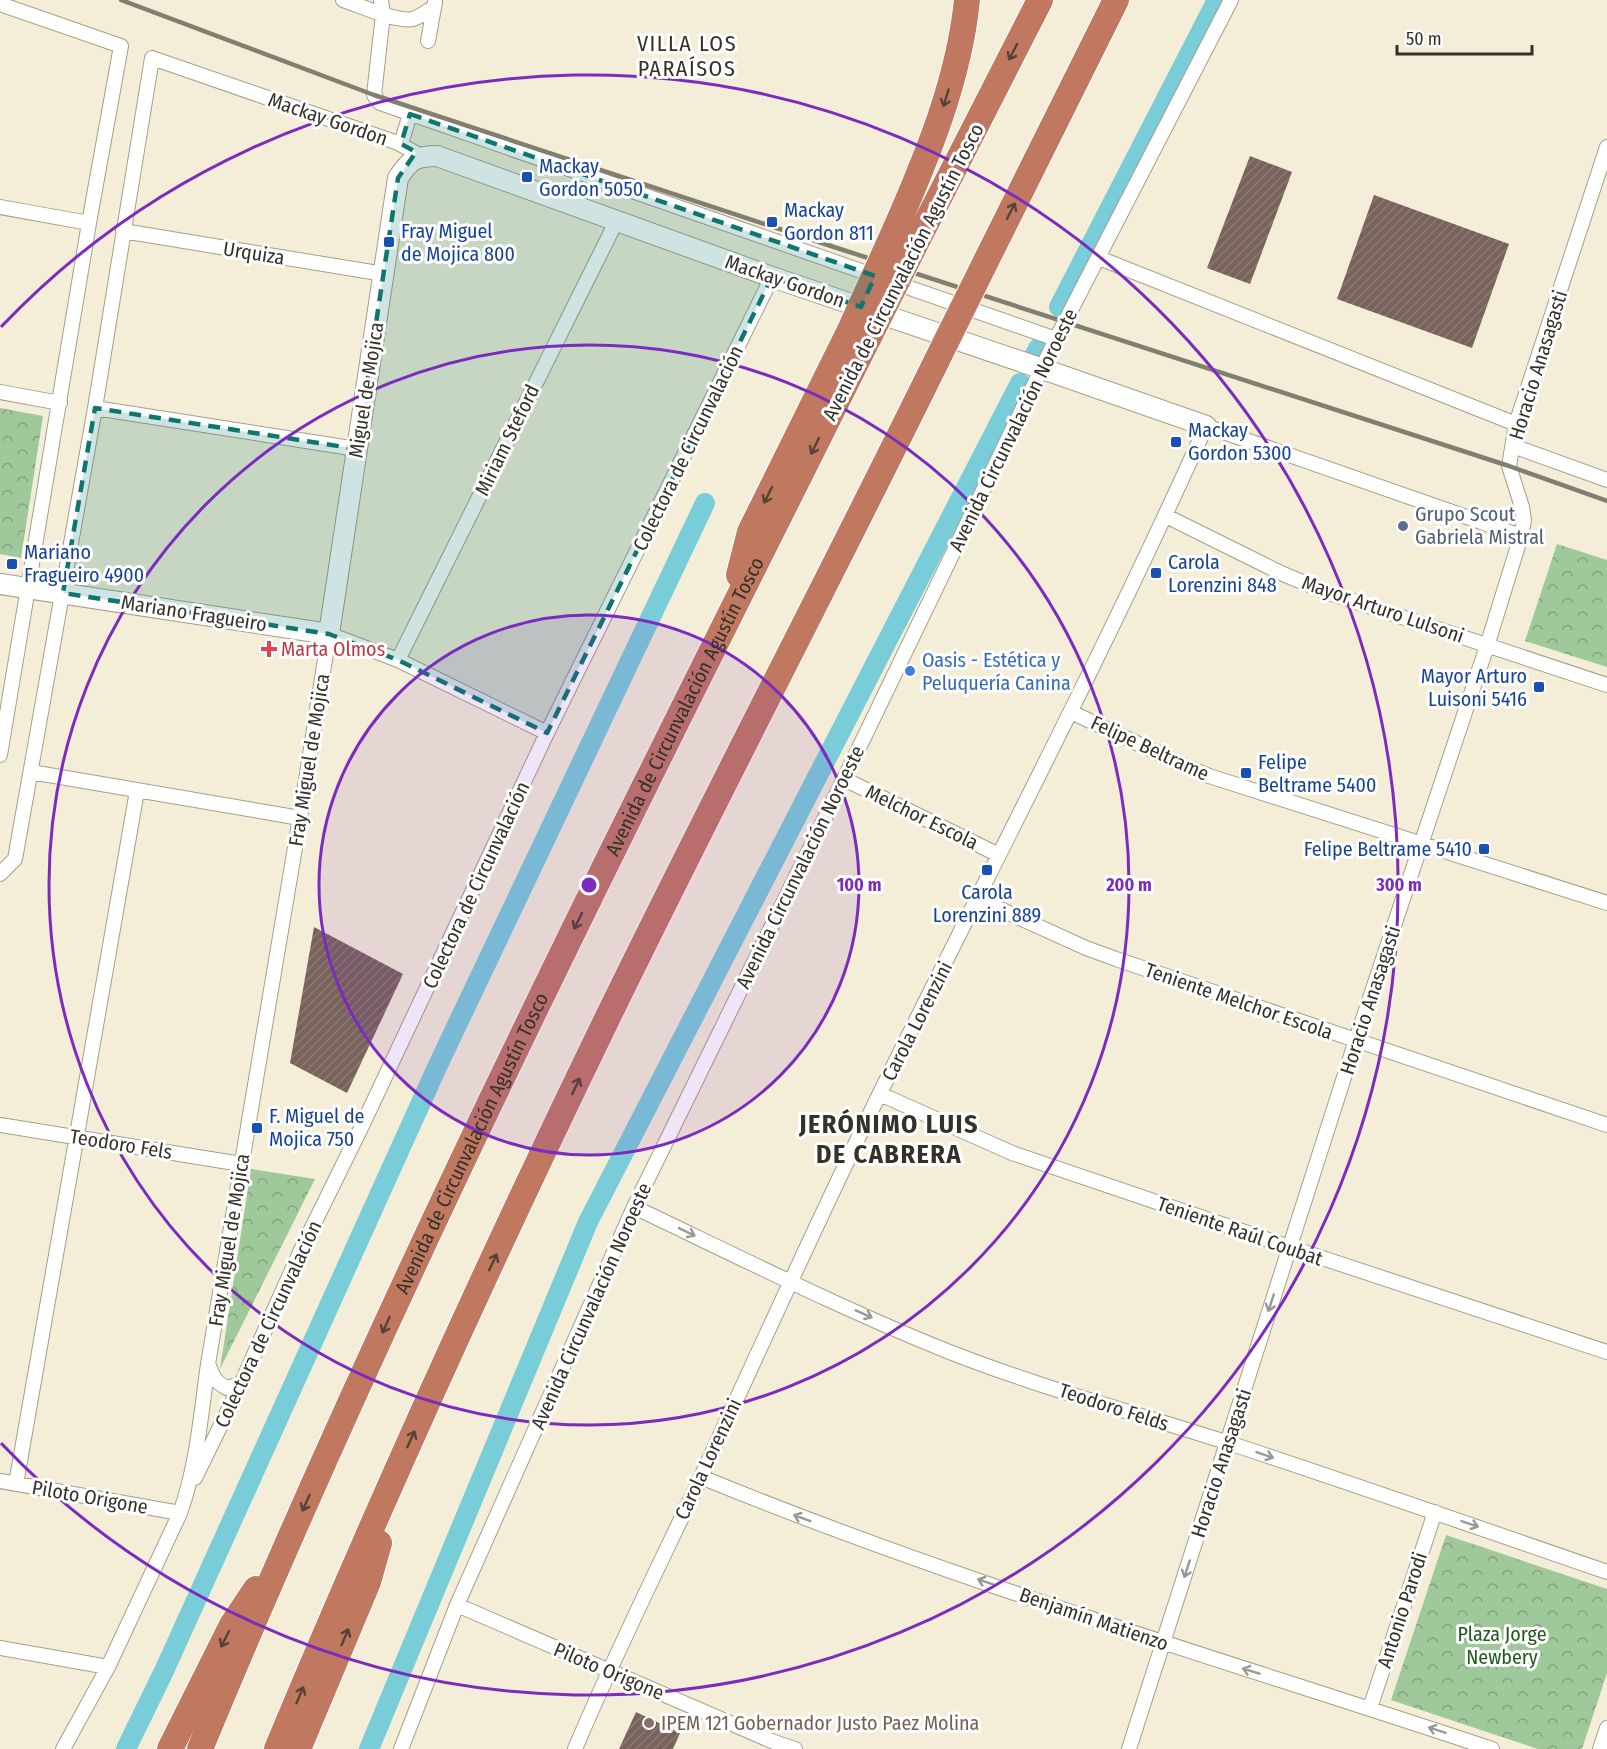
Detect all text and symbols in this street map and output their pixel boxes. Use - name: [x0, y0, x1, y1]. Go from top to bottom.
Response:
- scale bar: [1397, 18, 1532, 56]
- text: 50 m: [1406, 28, 1442, 50]
- district label: VILLA LOS PARAÍSOS: [637, 30, 737, 82]
- one-way arrow: [1007, 43, 1019, 61]
- street label: Mackay Gordon: [265, 87, 391, 151]
- one-way arrow: [940, 88, 951, 107]
- street label: Avenida de Circunvalación Agustín Tosco: [817, 119, 989, 425]
- place label: Mackay Gordon 5050: [539, 154, 643, 201]
- marker: Mackay Gordon 5050: [520, 170, 534, 184]
- place label: Mackay Gordon 811: [784, 198, 874, 245]
- one-way arrow: [1005, 202, 1017, 220]
- marker: Mackay Gordon 811: [765, 215, 779, 229]
- place label: Fray Miguel de Mojica 800: [401, 219, 515, 266]
- marker: Fray Miguel de Mojica 800: [382, 235, 396, 249]
- street label: Urquiza: [222, 236, 286, 270]
- street label: Mackay Gordon: [722, 249, 848, 313]
- street label: Horacio Anasagasti: [1504, 287, 1572, 443]
- street label: Avenida Circunvalación Noroeste: [944, 304, 1082, 556]
- street label: Miguel de Mojica: [343, 320, 389, 460]
- street label: Colectora de Circunvalación: [628, 341, 748, 555]
- street label: Miriam Steford: [470, 380, 544, 500]
- place label: Mackay Gordon 5300: [1188, 418, 1292, 465]
- marker: Mackay Gordon 5300: [1169, 435, 1183, 449]
- one-way arrow: [809, 436, 820, 454]
- one-way arrow: [762, 486, 774, 503]
- place label: Grupo Scout Gabriela Mistral: [1415, 502, 1544, 549]
- marker: Grupo Scout Gabriela Mistral: [1396, 519, 1410, 533]
- place label: Mariano Fragueiro 4900: [24, 540, 144, 587]
- place label: Carola Lorenzini 848: [1168, 550, 1277, 597]
- street label: Avenida de Circunvalación Agustín Tosco: [600, 553, 769, 860]
- marker: Mariano Fragueiro 4900: [5, 557, 19, 571]
- marker: Carola Lorenzini 848: [1149, 566, 1163, 580]
- street label: Mayor Arturo Lulsoni: [1299, 570, 1467, 648]
- street label: Mariano Fragueiro: [119, 590, 269, 636]
- place label: Marta Olmos: [281, 637, 385, 661]
- marker: Marta Olmos: [262, 642, 276, 656]
- place label: Oasis - Estética y Peluquería Canina: [922, 648, 1071, 695]
- marker: Oasis - Estética y Peluquería Canina: [903, 664, 917, 678]
- place label: Mayor Arturo Luisoni 5416: [1421, 664, 1527, 711]
- street label: Fray Miguel de Mojica: [283, 672, 335, 848]
- marker: Mayor Arturo Luisoni 5416: [1532, 680, 1546, 694]
- street label: Felipe Beltrame: [1087, 710, 1213, 786]
- street label: Avenida Circunvalación Noroeste: [731, 741, 869, 993]
- place label: Felipe Beltrame 5400: [1258, 750, 1376, 797]
- marker: Felipe Beltrame 5400: [1239, 766, 1253, 780]
- street label: Colectora de Circunvalación: [417, 778, 535, 992]
- street label: Melchor Escola: [862, 779, 982, 855]
- place label: Felipe Beltrame 5410: [1304, 837, 1472, 861]
- marker: Felipe Beltrame 5410: [1477, 842, 1491, 856]
- marker: Carola Lorenzini 889: [980, 863, 994, 877]
- text: 100 m: [837, 874, 881, 896]
- text: 200 m: [1105, 874, 1152, 896]
- text: 300 m: [1375, 874, 1422, 896]
- centre of rings: [579, 875, 599, 895]
- place label: Carola Lorenzini 889: [933, 880, 1041, 927]
- one-way arrow: [572, 912, 584, 930]
- street label: Horacio Anasagasti: [1335, 923, 1405, 1077]
- street label: Carola Lorenzini: [877, 957, 957, 1085]
- street label: Teniente Melchor Escola: [1142, 958, 1336, 1044]
- street label: Avenida de Circunvalación Agustín Tosco: [390, 989, 553, 1298]
- one-way arrow: [570, 1077, 582, 1095]
- place label: F. Miguel de Mojica 750: [269, 1104, 364, 1151]
- district label: JERÓNIMO LUIS DE CABRERA: [798, 1108, 979, 1170]
- marker: F. Miguel de Mojica 750: [250, 1121, 264, 1135]
- street label: Teodoro Fels: [68, 1124, 174, 1164]
- street label: Fray Miguel de Mojica: [203, 1152, 255, 1328]
- street label: Avenida Circunvalación Noroeste: [526, 1179, 656, 1433]
- street label: Teniente Raúl Coubat: [1154, 1191, 1326, 1271]
- street label: Colectora de Circunvalación: [209, 1217, 327, 1431]
- one-way arrow: [677, 1227, 695, 1238]
- one-way arrow: [488, 1253, 499, 1271]
- one-way arrow: [1265, 1293, 1276, 1312]
- one-way arrow: [854, 1309, 872, 1320]
- one-way arrow: [380, 1315, 391, 1333]
- street label: Teodoro Felds: [1056, 1378, 1172, 1436]
- street label: Horacio Anasagasti: [1186, 1386, 1256, 1540]
- street label: Carola Lorenzini: [670, 1395, 746, 1523]
- one-way arrow: [405, 1431, 417, 1449]
- one-way arrow: [1255, 1451, 1274, 1462]
- street label: Piloto Origone: [30, 1475, 150, 1519]
- one-way arrow: [300, 1493, 312, 1511]
- one-way arrow: [793, 1512, 812, 1523]
- one-way arrow: [1460, 1520, 1479, 1531]
- street label: Antonio Parodi: [1372, 1549, 1432, 1671]
- one-way arrow: [1181, 1559, 1192, 1578]
- one-way arrow: [978, 1576, 996, 1587]
- street label: Benjamín Matienzo: [1016, 1582, 1172, 1656]
- park label: Plaza Jorge Newbery: [1457, 1622, 1547, 1669]
- one-way arrow: [340, 1628, 351, 1647]
- one-way arrow: [219, 1629, 231, 1647]
- street label: Piloto Origone: [550, 1637, 668, 1705]
- one-way arrow: [1242, 1665, 1261, 1676]
- one-way arrow: [295, 1686, 306, 1705]
- place label: IPEM 121 Gobernador Justo Paez Molina: [661, 1711, 979, 1735]
- marker: IPEM 121 Gobernador Justo Paez Molina: [642, 1716, 656, 1730]
- one-way arrow: [1428, 1724, 1447, 1735]

